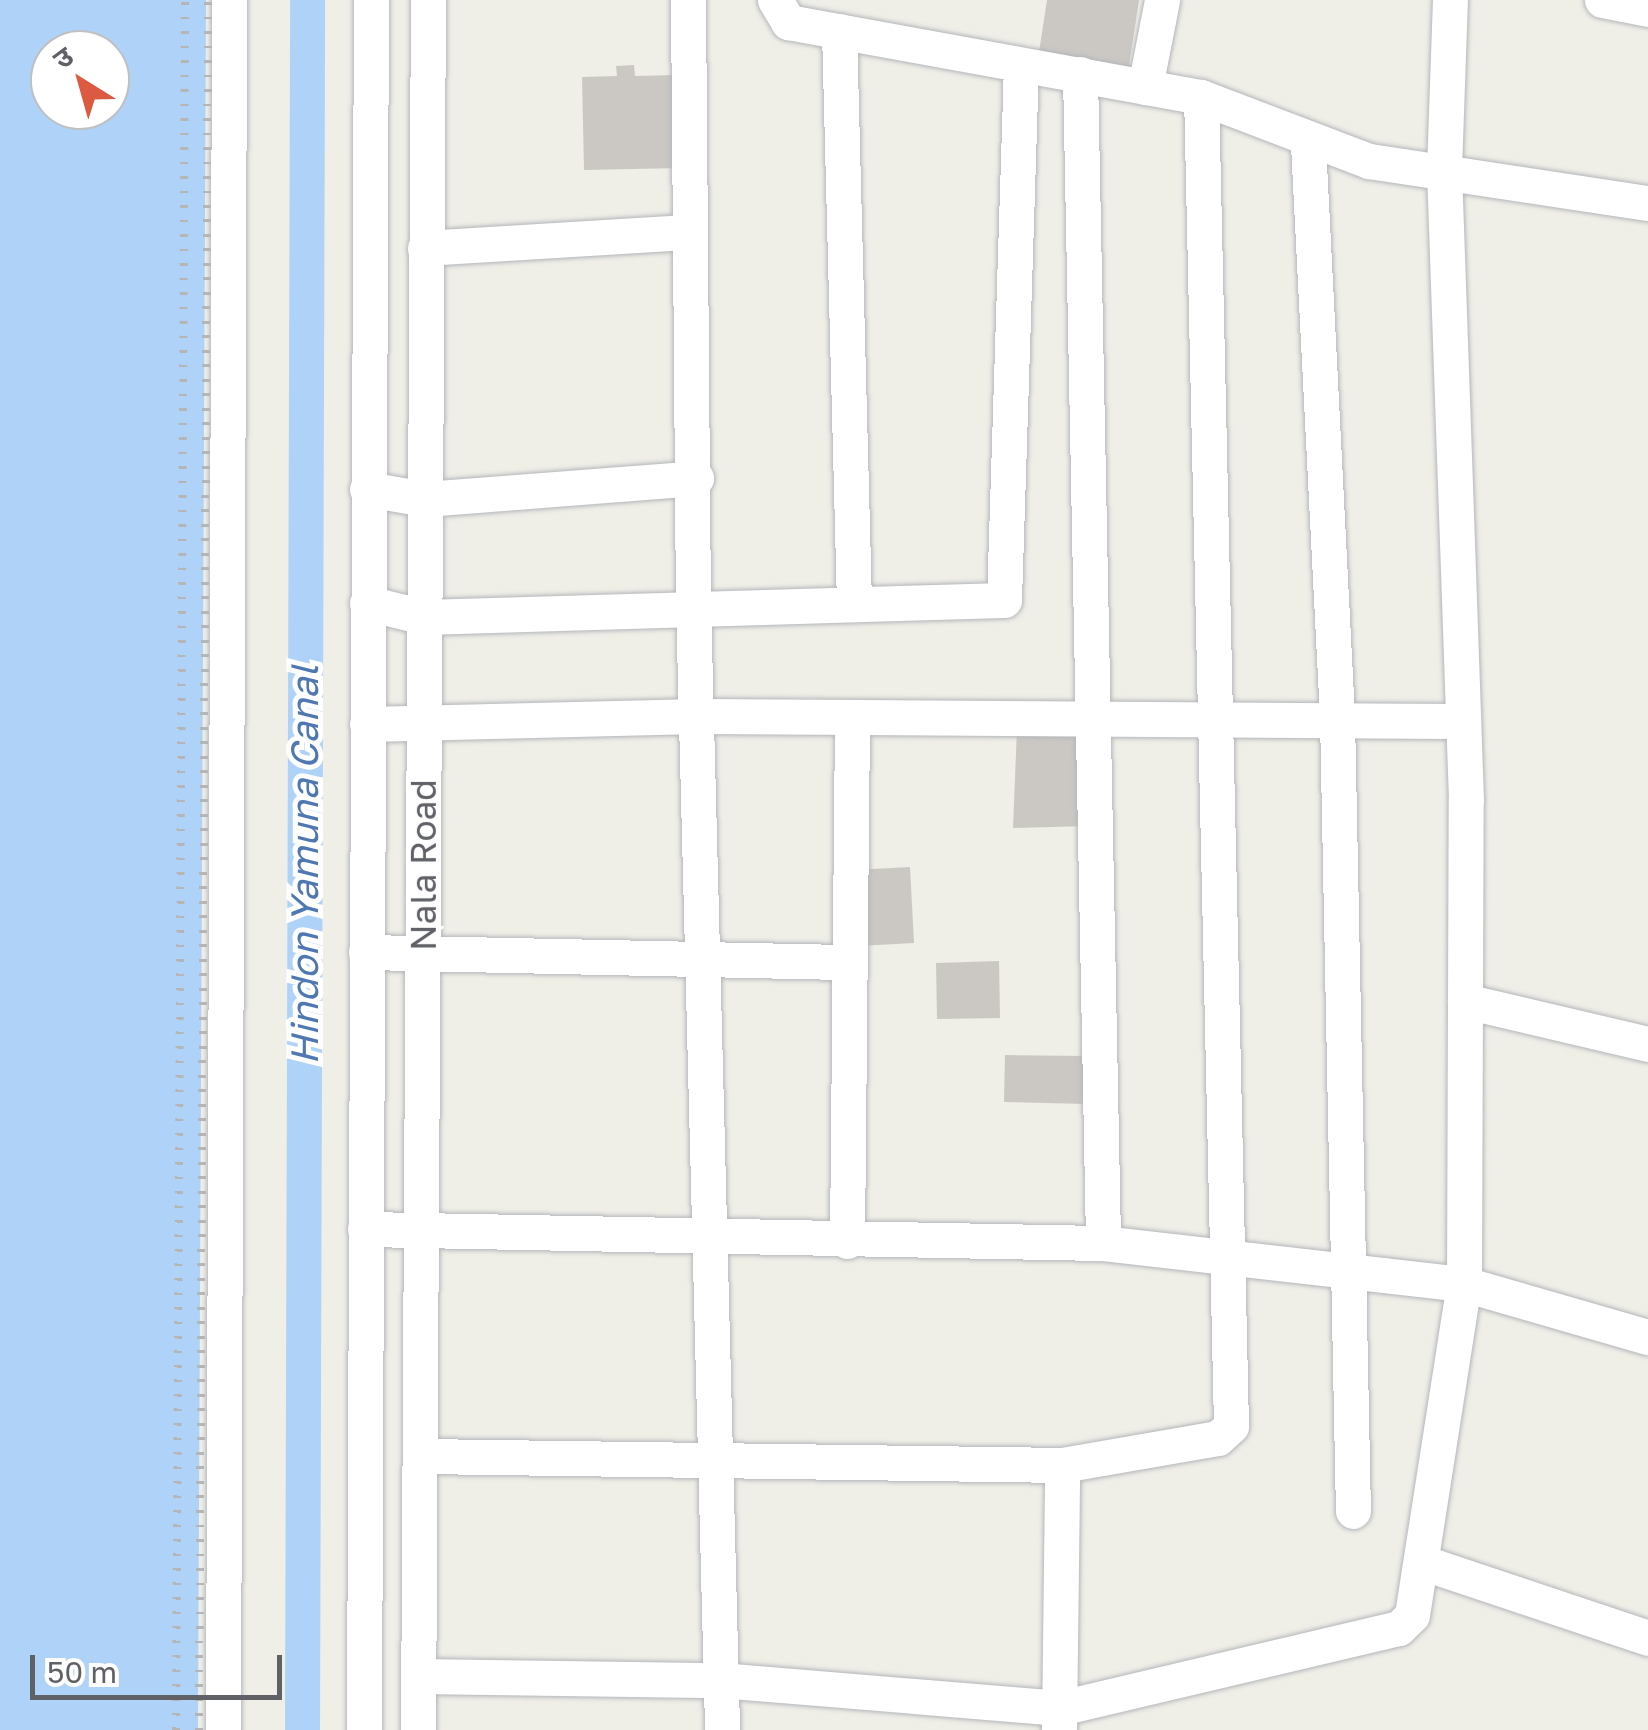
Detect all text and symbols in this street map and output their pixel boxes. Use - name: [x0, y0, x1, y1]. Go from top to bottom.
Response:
- north arrow: [30, 30, 130, 130]
- text: उ: [46, 39, 79, 75]
- water label: Hindon Yamuna Canal: [281, 665, 327, 1065]
- street label: Nala Road: [402, 779, 444, 951]
- scale bar: [35, 1635, 288, 1697]
- text: 50 m: [47, 1654, 117, 1690]

